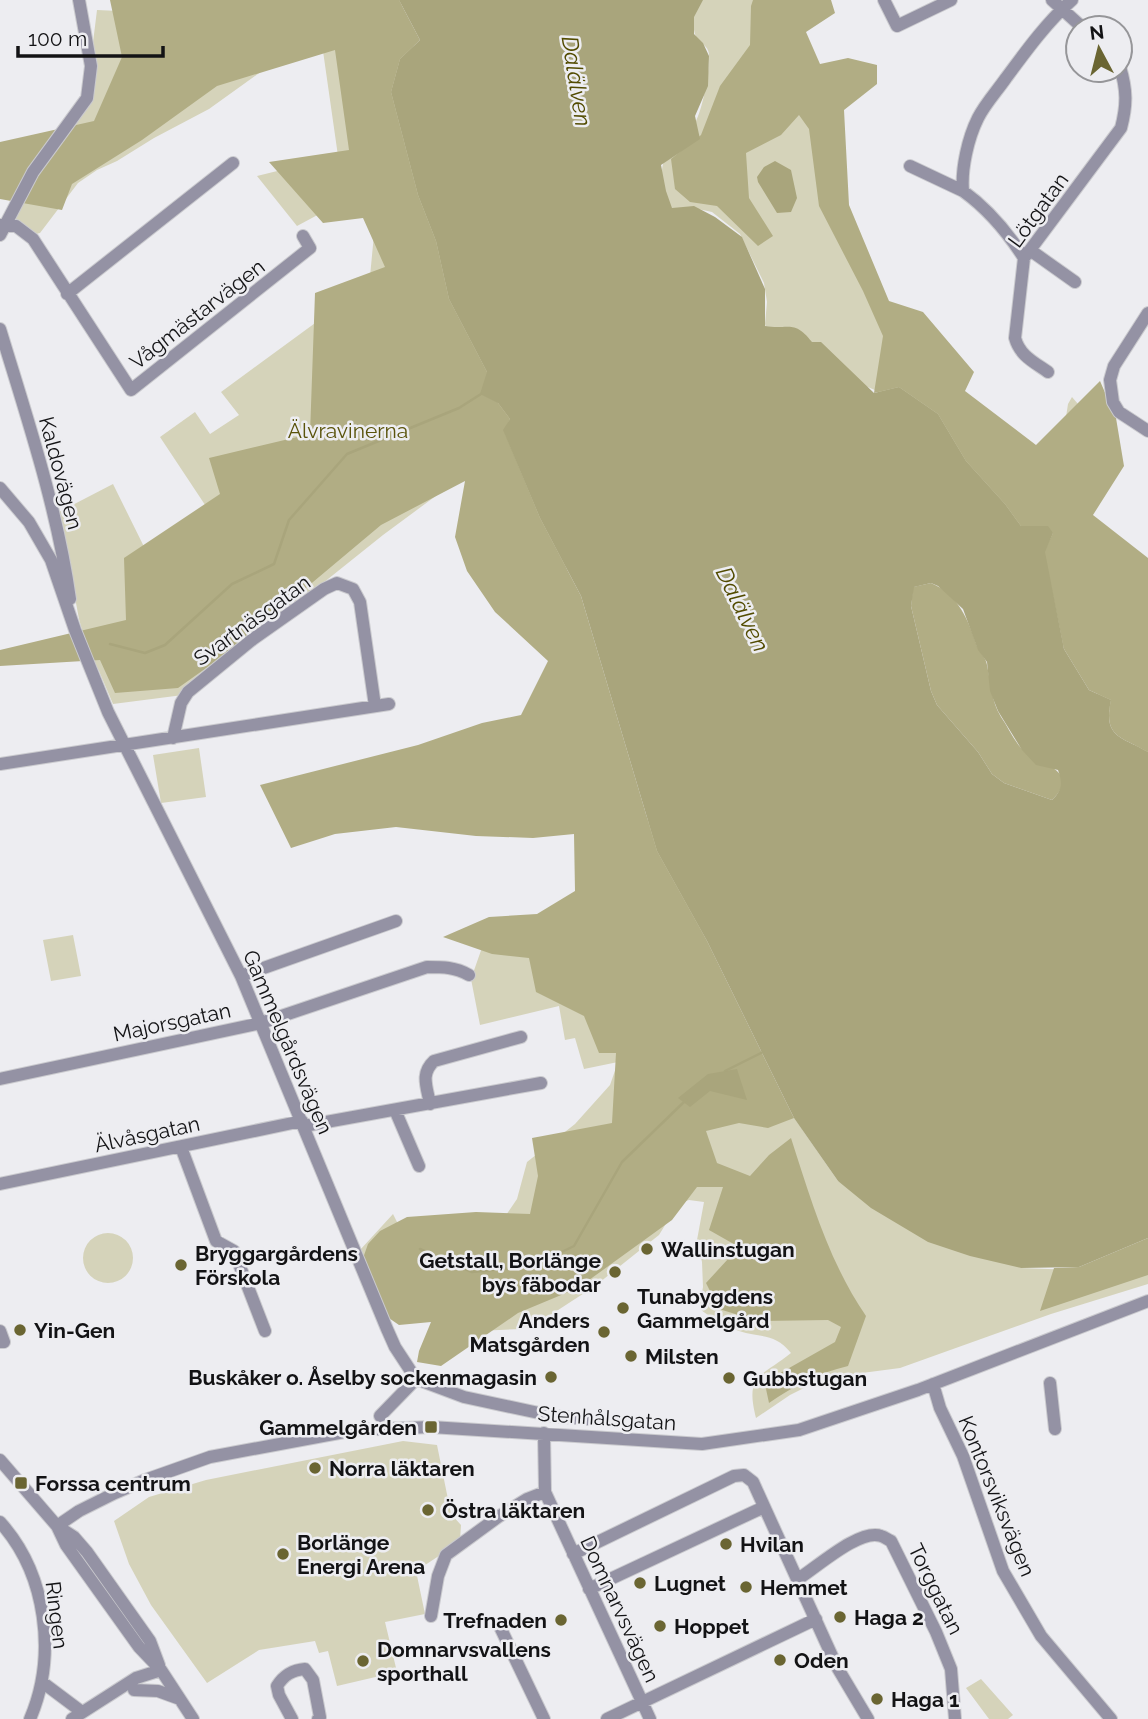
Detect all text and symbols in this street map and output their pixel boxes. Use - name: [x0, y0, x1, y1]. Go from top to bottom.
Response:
- scale bar: [18, 14, 163, 58]
- north arrow: [1064, 14, 1134, 84]
- text: N: [1088, 20, 1105, 44]
- text: 100 m: [28, 26, 87, 51]
- water label: Dalälven: [557, 34, 597, 128]
- street label: Lötgatan: [1003, 168, 1073, 252]
- street label: Vågmästarvägen: [125, 254, 269, 374]
- street label: Kaldovägen: [34, 414, 88, 532]
- park label: Älvravinerna: [288, 418, 408, 443]
- water label: Dalälven: [711, 562, 775, 656]
- street label: Svartnäsgatan: [189, 569, 315, 671]
- street label: Gammelgårdsvägen: [238, 946, 338, 1138]
- street label: Majorsgatan: [111, 997, 233, 1047]
- street label: Älvåsgatan: [92, 1111, 202, 1157]
- place label: Wallinstugan: [661, 1237, 795, 1262]
- place label: Bryggargårdens Förskola: [195, 1241, 358, 1290]
- marker: Wallinstugan: [639, 1241, 655, 1257]
- place label: Getstall, Borlänge bys fäbodar: [419, 1248, 601, 1297]
- marker: Bryggargårdens Förskola: [173, 1257, 189, 1273]
- marker: Getstall, Borlänge bys fäbodar: [607, 1264, 623, 1280]
- place label: Tunabygdens Gammelgård: [637, 1284, 773, 1333]
- marker: Tunabygdens Gammelgård: [615, 1300, 631, 1316]
- place label: Anders Matsgården: [469, 1308, 590, 1357]
- place label: Yin-Gen: [34, 1318, 115, 1343]
- marker: Yin-Gen: [12, 1322, 28, 1338]
- marker: Anders Matsgården: [596, 1324, 612, 1340]
- place label: Milsten: [645, 1344, 719, 1369]
- marker: Milsten: [623, 1348, 639, 1364]
- place label: Buskåker o. Åselby sockenmagasin: [188, 1365, 537, 1390]
- place label: Gubbstugan: [743, 1366, 867, 1391]
- marker: Buskåker o. Åselby sockenmagasin: [543, 1369, 559, 1385]
- marker: Gubbstugan: [721, 1370, 737, 1386]
- street label: Stenhålsgatan: [537, 1401, 677, 1435]
- street label: Kontorsviksvägen: [953, 1412, 1041, 1580]
- place label: Gammelgården: [259, 1415, 417, 1440]
- marker: Gammelgården: [423, 1419, 439, 1435]
- place label: Norra läktaren: [329, 1456, 475, 1481]
- marker: Norra läktaren: [307, 1460, 323, 1476]
- place label: Forssa centrum: [35, 1471, 191, 1496]
- marker: Forssa centrum: [13, 1475, 29, 1491]
- place label: Östra läktaren: [442, 1498, 585, 1523]
- marker: Östra läktaren: [420, 1502, 436, 1518]
- place label: Borlänge Energi Arena: [297, 1530, 425, 1579]
- street label: Domnarvsvägen: [575, 1532, 665, 1686]
- place label: Hvilan: [740, 1532, 804, 1557]
- marker: Hvilan: [718, 1536, 734, 1552]
- street label: Torggatan: [903, 1539, 969, 1639]
- marker: Borlänge Energi Arena: [275, 1546, 291, 1562]
- place label: Lugnet: [654, 1571, 726, 1596]
- marker: Lugnet: [632, 1575, 648, 1591]
- place label: Hemmet: [760, 1575, 848, 1600]
- marker: Hemmet: [738, 1579, 754, 1595]
- street label: Ringen: [40, 1580, 74, 1650]
- place label: Haga 2: [854, 1605, 924, 1630]
- place label: Trefnaden: [443, 1608, 547, 1633]
- marker: Haga 2: [832, 1609, 848, 1625]
- marker: Trefnaden: [553, 1612, 569, 1628]
- place label: Hoppet: [674, 1614, 749, 1639]
- marker: Hoppet: [652, 1618, 668, 1634]
- place label: Domnarvsvallens sporthall: [377, 1637, 551, 1686]
- place label: Oden: [794, 1648, 849, 1673]
- marker: Oden: [772, 1652, 788, 1668]
- marker: Domnarvsvallens sporthall: [355, 1653, 371, 1669]
- place label: Haga 1: [891, 1687, 959, 1712]
- marker: Haga 1: [869, 1691, 885, 1707]

